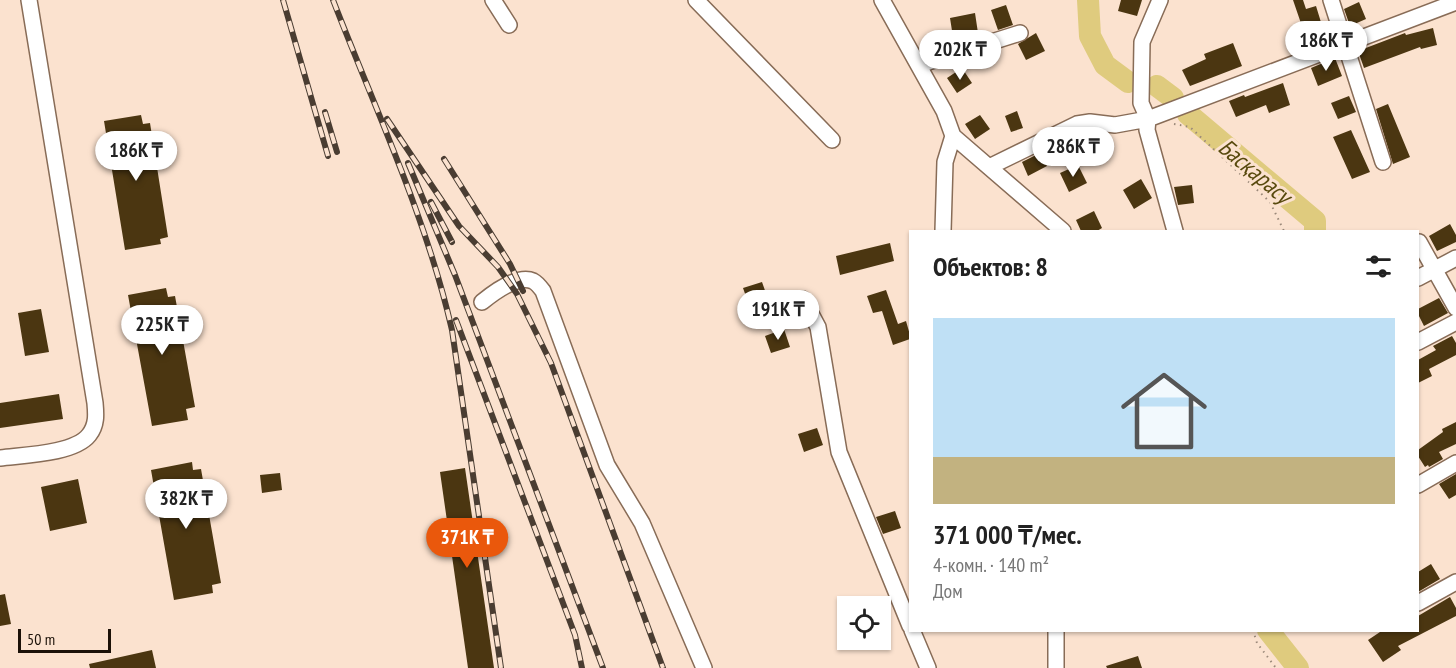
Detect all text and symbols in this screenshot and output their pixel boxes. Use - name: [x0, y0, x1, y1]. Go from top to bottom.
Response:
- pin: 186K ₸: [1277, 21, 1375, 72]
- text: 186K ₸: [1299, 27, 1353, 53]
- pin: 202K ₸: [911, 30, 1009, 81]
- text: 202K ₸: [933, 36, 987, 62]
- pin: 286K ₸: [1024, 127, 1122, 178]
- pin: 186K ₸: [87, 131, 185, 182]
- water label: Басқарасу: [1212, 132, 1300, 212]
- text: 286K ₸: [1046, 133, 1100, 159]
- text: 186K ₸: [109, 137, 163, 163]
- text: Объектов: 8: [933, 250, 1048, 283]
- icon: filters: [1362, 250, 1395, 283]
- pin: 191K ₸: [729, 290, 827, 341]
- text: 191K ₸: [751, 296, 805, 322]
- pin: 225K ₸: [113, 305, 211, 356]
- text: 225K ₸: [135, 311, 189, 337]
- icon: home: [1110, 357, 1218, 465]
- pin: 382K ₸: [137, 479, 235, 530]
- text: 382K ₸: [159, 485, 213, 511]
- pin: 371K ₸: [418, 518, 516, 569]
- text: 371 000 ₸/мес.: [933, 518, 1082, 551]
- text: 371K ₸: [440, 524, 494, 550]
- text: 4-комн. · 140 m²: [933, 552, 1049, 578]
- text: Дом: [933, 578, 963, 604]
- map controls: [837, 596, 891, 650]
- button: locate: [837, 596, 891, 650]
- scale bar: [18, 626, 111, 654]
- text: 50 m: [27, 629, 55, 649]

